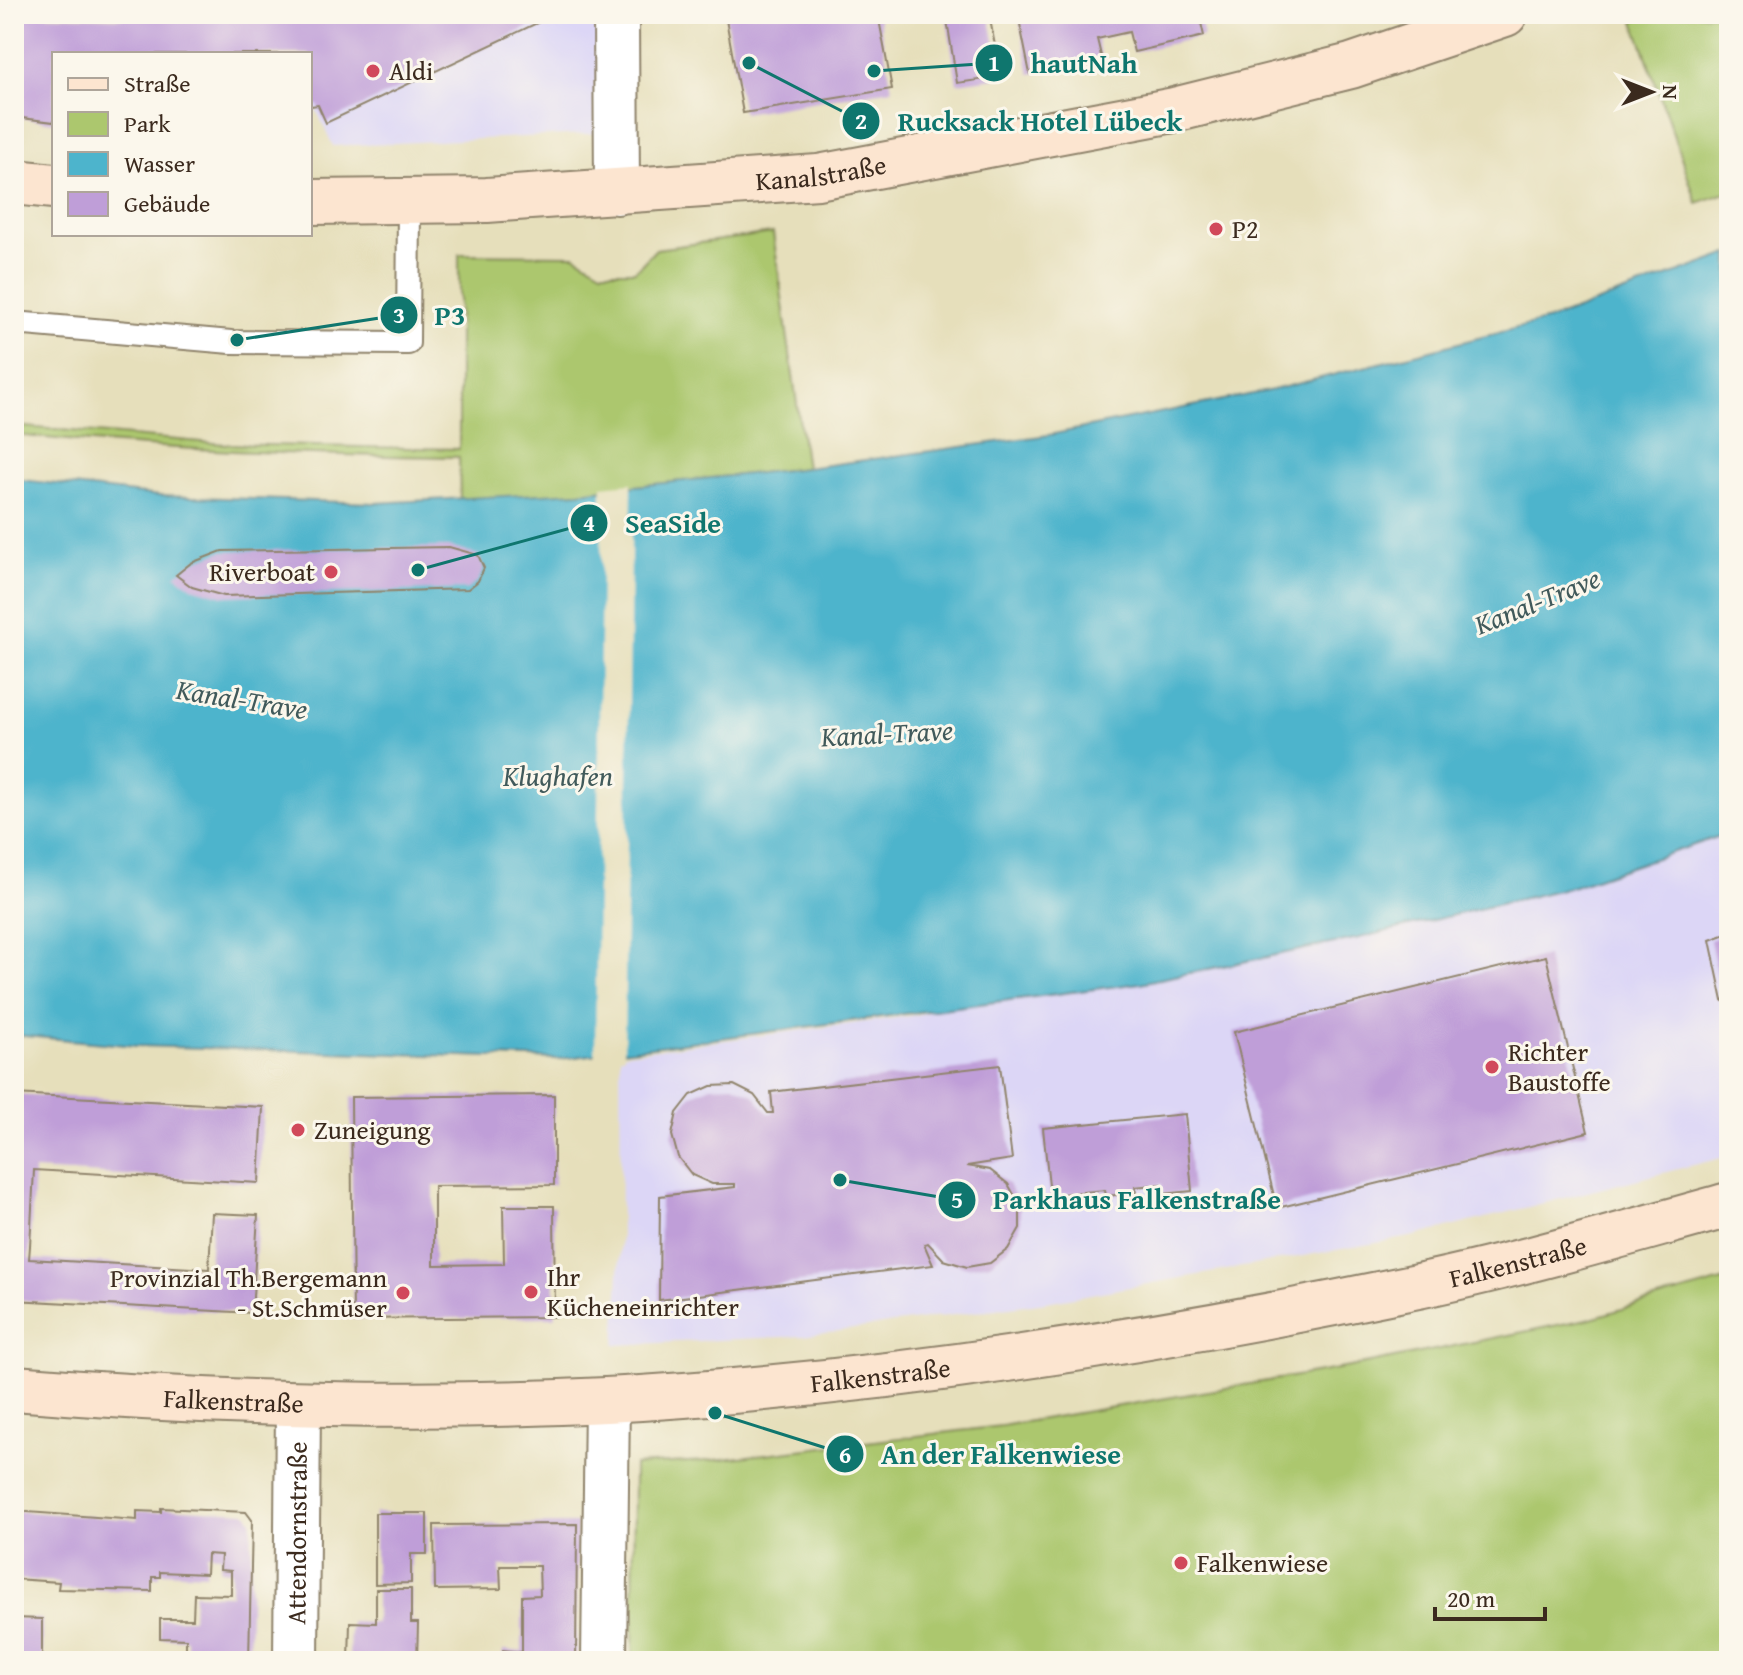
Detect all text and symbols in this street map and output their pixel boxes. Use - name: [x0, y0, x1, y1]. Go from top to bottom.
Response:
- callout: hautNah: [974, 37, 1153, 89]
- text: hautNah: [1030, 42, 1138, 83]
- text: 1: [988, 45, 1000, 80]
- place label: Aldi: [389, 51, 433, 90]
- legend: [52, 52, 312, 236]
- north arrow: [1611, 52, 1691, 132]
- marker: Aldi: [364, 62, 382, 80]
- text: Straße: [124, 66, 191, 101]
- text: N: [1655, 85, 1687, 100]
- callout: Rucksack Hotel Lübeck: [841, 95, 1198, 147]
- text: Rucksack Hotel Lübeck: [898, 100, 1183, 141]
- text: 2: [855, 103, 867, 138]
- text: Park: [124, 106, 171, 141]
- street label: Kanalstraße: [754, 145, 889, 200]
- text: Wasser: [124, 146, 195, 181]
- text: Gebäude: [124, 186, 210, 221]
- place label: P2: [1232, 209, 1259, 248]
- marker: P2: [1207, 220, 1225, 238]
- callout: P3: [379, 289, 482, 341]
- text: P3: [435, 294, 465, 335]
- text: 3: [393, 297, 405, 332]
- callout: SeaSide: [569, 497, 737, 549]
- text: SeaSide: [625, 502, 721, 543]
- text: 4: [583, 505, 595, 540]
- place label: Riverboat: [209, 552, 315, 591]
- water label: Kanal-Trave: [1467, 557, 1606, 645]
- marker: Riverboat: [322, 563, 340, 581]
- water label: Kanal-Trave: [173, 668, 310, 729]
- water label: Kanal-Trave: [819, 709, 954, 756]
- water label: Klughafen: [502, 755, 613, 796]
- place label: Richter Baustoffe: [1508, 1032, 1611, 1101]
- marker: Richter Baustoffe: [1483, 1058, 1501, 1076]
- place label: Zuneigung: [314, 1110, 431, 1149]
- marker: Zuneigung: [289, 1121, 307, 1139]
- callout: Parkhaus Falkenstraße: [937, 1174, 1297, 1226]
- text: Parkhaus Falkenstraße: [993, 1178, 1281, 1219]
- text: 5: [951, 1182, 963, 1217]
- street label: Falkenstraße: [1445, 1225, 1591, 1298]
- place label: Ihr Kücheneinrichter: [547, 1257, 739, 1326]
- place label: Provinzial Th.Bergemann - St.Schmüser: [110, 1258, 387, 1327]
- marker: Ihr Kücheneinrichter: [522, 1283, 540, 1301]
- marker: Provinzial Th.Bergemann - St.Schmüser: [394, 1284, 412, 1302]
- street label: Falkenstraße: [808, 1347, 953, 1403]
- street label: Falkenstraße: [162, 1378, 304, 1423]
- callout: An der Falkenwiese: [825, 1428, 1137, 1480]
- text: An der Falkenwiese: [881, 1433, 1121, 1474]
- text: 6: [839, 1437, 851, 1472]
- street label: Attendornstraße: [276, 1441, 317, 1625]
- place label: Falkenwiese: [1197, 1543, 1328, 1582]
- marker: Falkenwiese: [1172, 1554, 1190, 1572]
- scale bar: [1435, 1571, 1545, 1621]
- text: 20 m: [1447, 1581, 1495, 1616]

